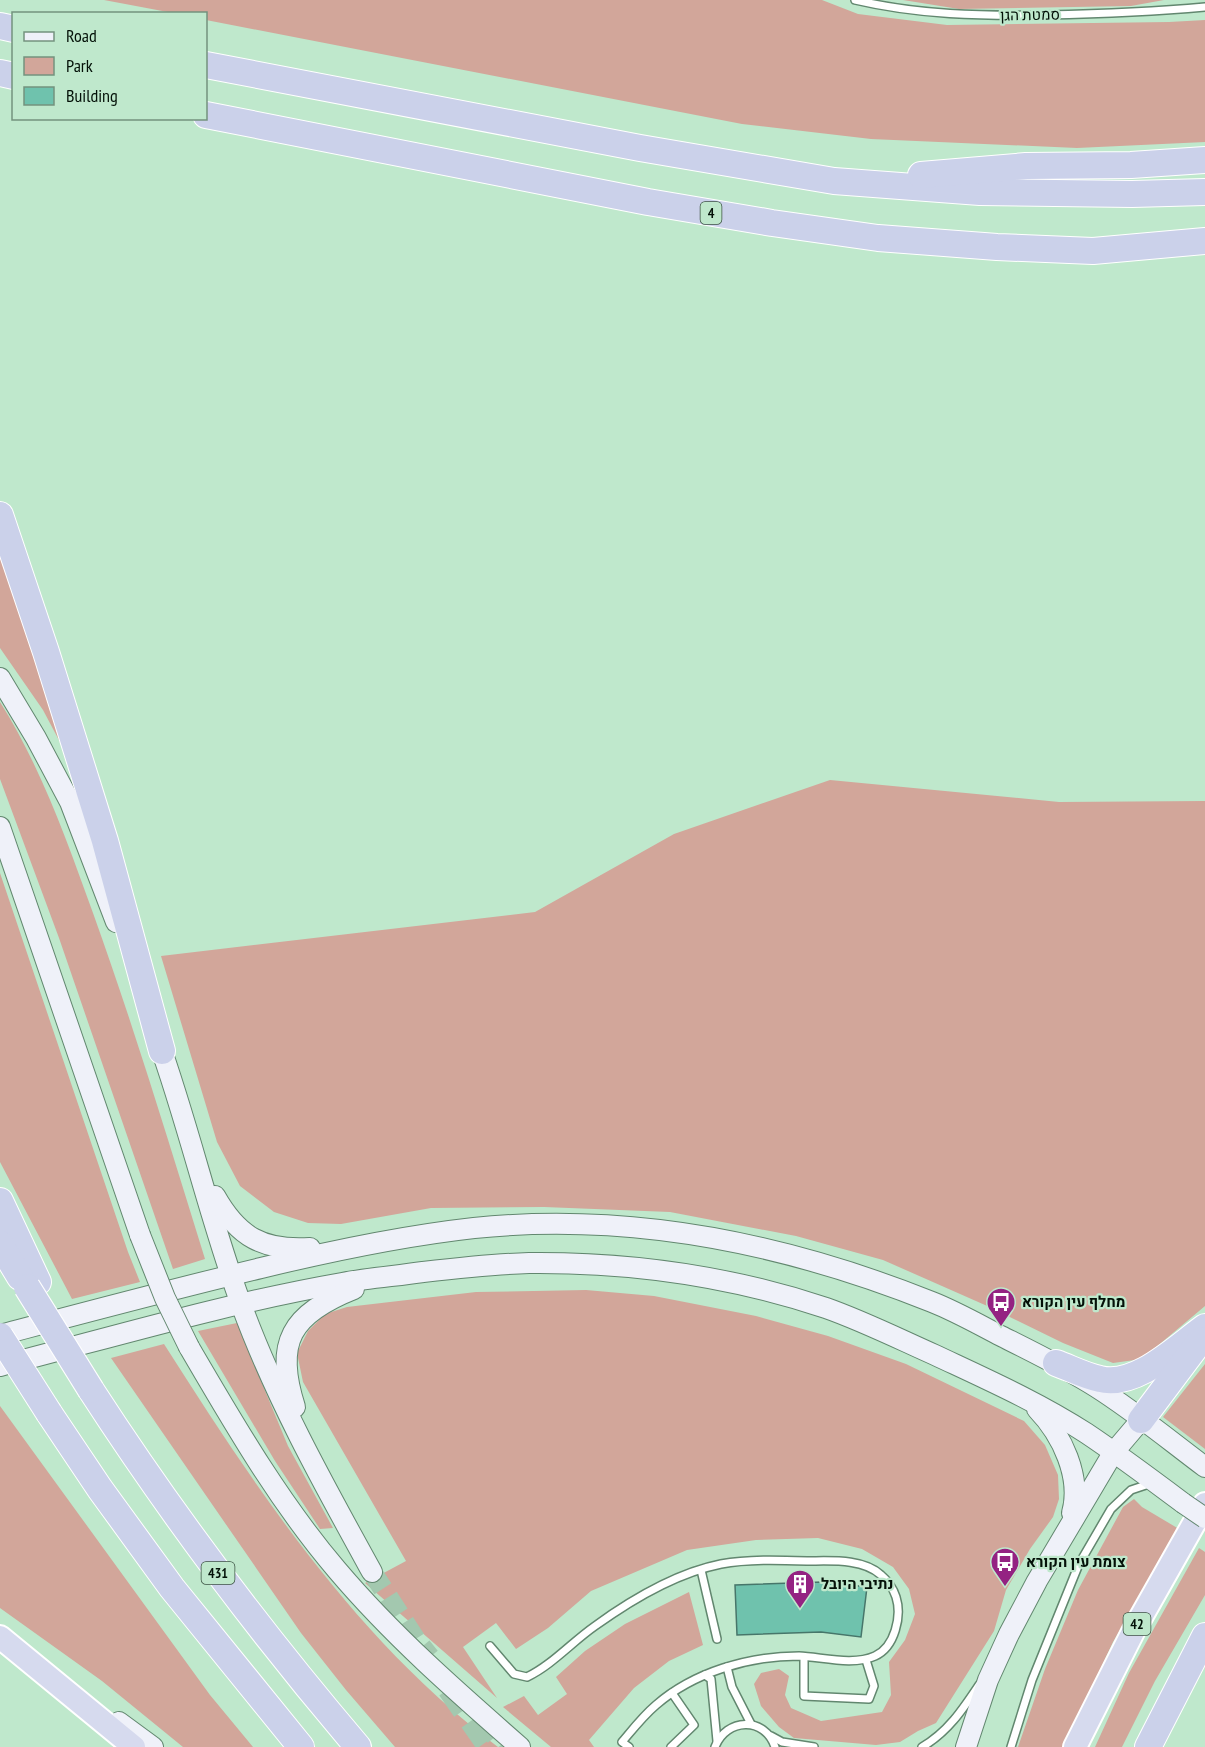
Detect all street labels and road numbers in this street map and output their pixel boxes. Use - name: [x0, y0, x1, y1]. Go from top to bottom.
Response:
- street label: סמטת הגן: [1000, 4, 1060, 25]
- road number: 4: [700, 202, 722, 224]
- road number: 431: [202, 1562, 234, 1584]
- road number: 42: [1124, 1613, 1150, 1635]

